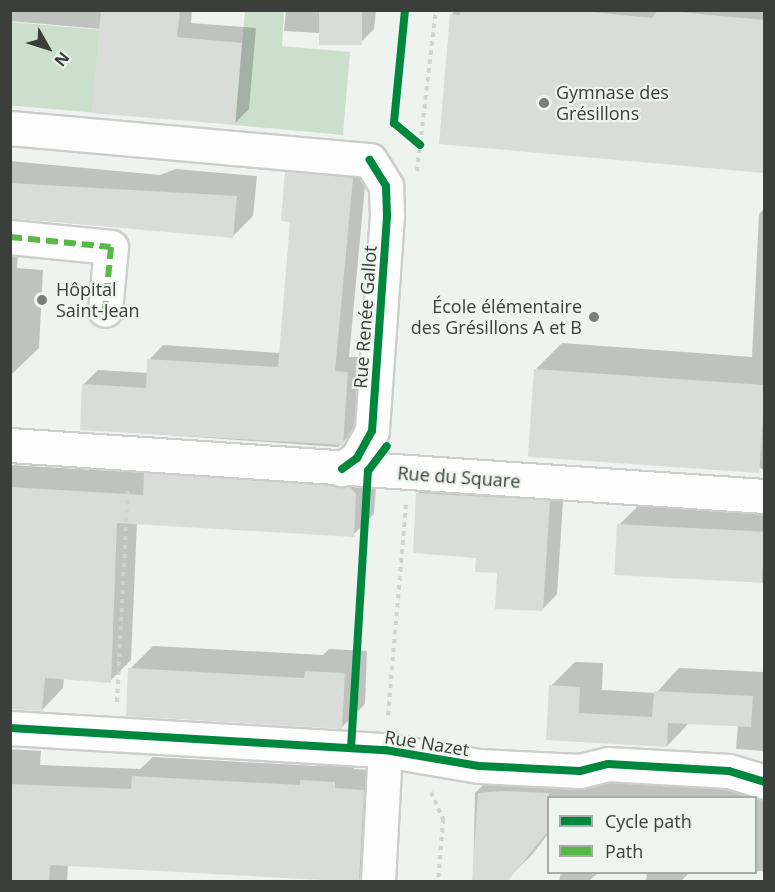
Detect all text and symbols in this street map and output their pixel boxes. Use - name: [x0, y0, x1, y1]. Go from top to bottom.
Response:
- north arrow: [18, 18, 78, 78]
- text: N: [49, 47, 75, 71]
- place label: Gymnase des Grésillons: [556, 82, 669, 124]
- marker: Gymnase des Grésillons: [537, 96, 551, 110]
- street label: Rue Renée Gallot: [349, 245, 381, 389]
- place label: Hôpital Saint-Jean: [56, 279, 140, 322]
- marker: Hôpital Saint-Jean: [33, 291, 51, 309]
- place label: École élémentaire des Grésillons A et B: [411, 296, 582, 338]
- marker: École élémentaire des Grésillons A et B: [587, 310, 601, 324]
- street label: Rue du Square: [397, 462, 521, 492]
- street label: Rue Nazet: [383, 726, 471, 760]
- legend: [547, 796, 757, 874]
- text: Cycle path: [605, 809, 692, 833]
- text: Path: [605, 839, 643, 863]

